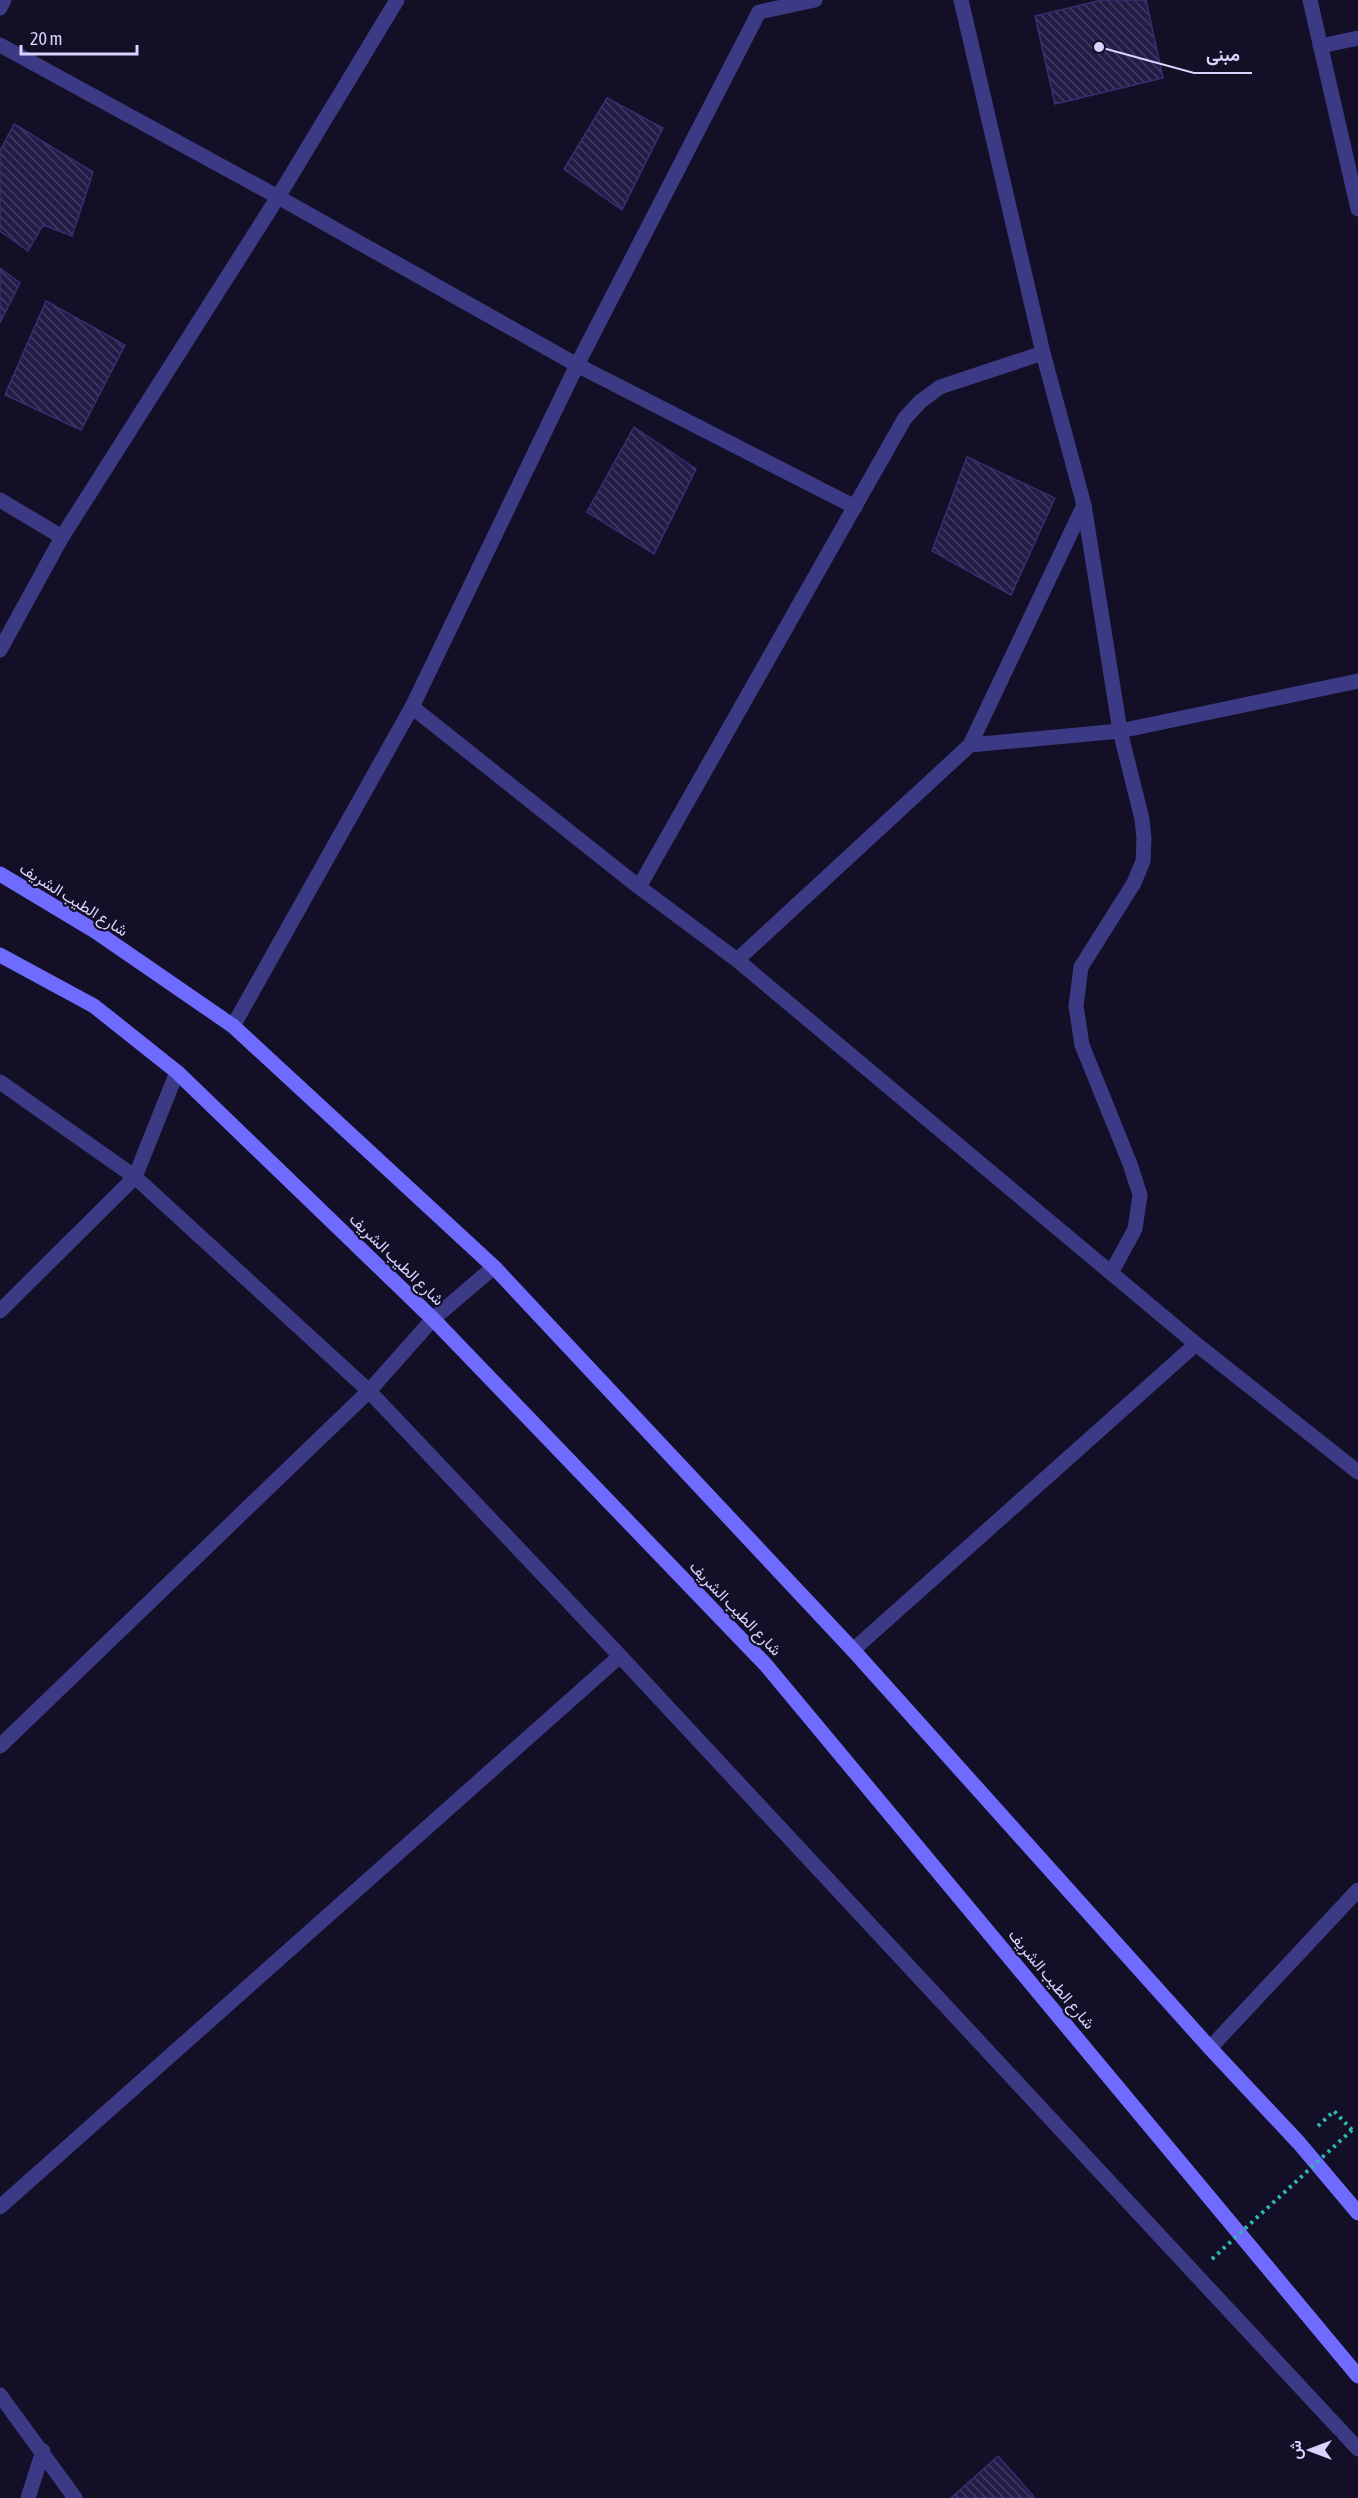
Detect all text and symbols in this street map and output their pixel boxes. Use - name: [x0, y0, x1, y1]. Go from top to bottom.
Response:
- scale bar: [21, 18, 136, 56]
- text: 20 m: [30, 28, 62, 49]
- callout: مبنى: [1194, 37, 1252, 73]
- text: مبنى: [1206, 44, 1240, 66]
- street label: شارع الطيب الشريف: [15, 858, 131, 942]
- street label: شارع الطيب الشريف: [344, 1209, 448, 1311]
- street label: شارع الطيب الشريف: [684, 1557, 786, 1661]
- street label: شارع الطيب الشريف: [1003, 1926, 1099, 2034]
- north arrow: [1280, 2420, 1340, 2480]
- text: ش: [1286, 2440, 1305, 2460]

